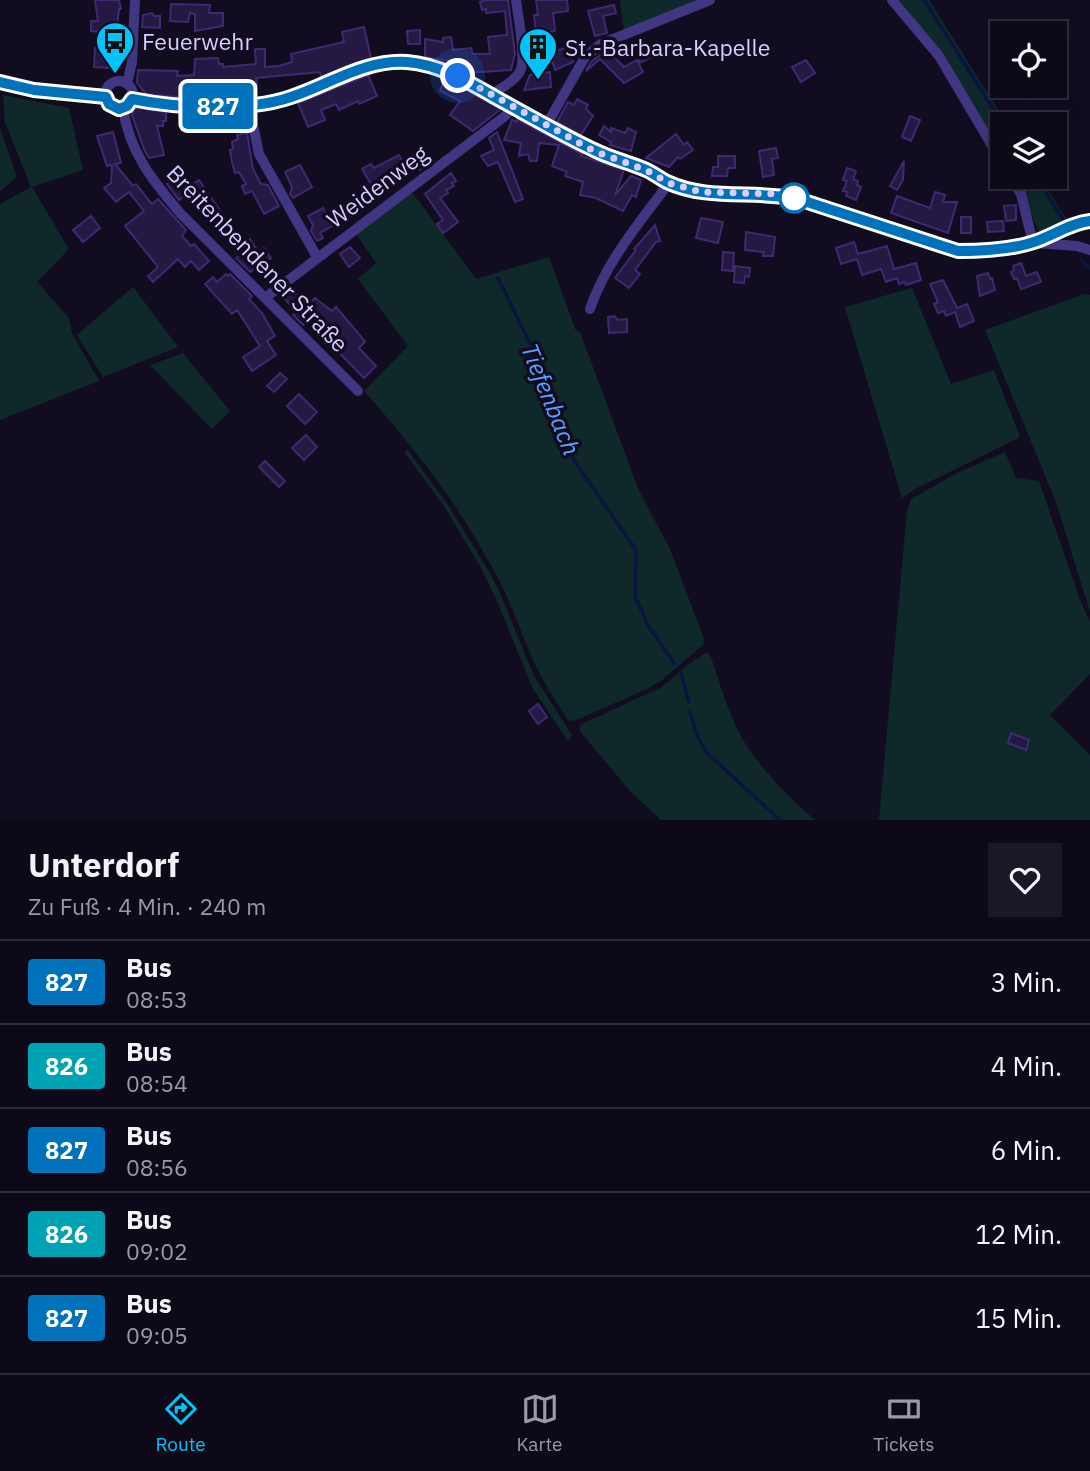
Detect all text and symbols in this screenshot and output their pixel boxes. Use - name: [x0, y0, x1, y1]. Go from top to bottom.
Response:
- bus stop icon: Feuerwehr: [94, 20, 136, 75]
- map controls: [990, 21, 1067, 189]
- button: locate: [990, 21, 1067, 98]
- place label: Feuerwehr: [142, 26, 253, 56]
- building icon: St.-Barbara-Kapelle: [517, 26, 559, 81]
- place label: St.-Barbara-Kapelle: [565, 32, 770, 62]
- your location: [440, 58, 475, 93]
- line badge: 827: [178, 83, 258, 129]
- text: 827: [196, 90, 240, 122]
- button: layers: [990, 112, 1067, 189]
- street label: Weidenweg: [320, 138, 434, 234]
- street label: Breitenbendener Straße: [161, 158, 355, 358]
- unlabelled marker: [779, 183, 809, 213]
- water label: Tiefenbach: [514, 338, 588, 460]
- text: Unterdorf: [28, 843, 179, 886]
- button: heart: [988, 843, 1062, 917]
- text: Zu Fuß · 4 Min. · 240 m: [28, 891, 266, 921]
- text: Bus: [126, 950, 172, 984]
- text: 3 Min.: [991, 965, 1062, 999]
- text: 827: [45, 966, 88, 998]
- text: 08:53: [126, 984, 188, 1014]
- text: Bus: [126, 1034, 172, 1068]
- text: 4 Min.: [991, 1049, 1062, 1083]
- text: 826: [45, 1050, 88, 1082]
- text: 08:54: [126, 1068, 188, 1098]
- text: Bus: [126, 1118, 172, 1152]
- text: 6 Min.: [991, 1133, 1062, 1167]
- text: 827: [45, 1134, 88, 1166]
- text: 08:56: [126, 1152, 188, 1182]
- text: Bus: [126, 1202, 172, 1236]
- text: 12 Min.: [975, 1217, 1062, 1251]
- text: 826: [45, 1218, 88, 1250]
- text: 09:02: [126, 1236, 188, 1266]
- text: Bus: [126, 1286, 172, 1320]
- text: 15 Min.: [975, 1301, 1062, 1335]
- text: 827: [45, 1302, 88, 1334]
- text: 09:05: [126, 1320, 188, 1350]
- tab: Route: [155, 1390, 206, 1456]
- tab: Karte: [517, 1390, 563, 1456]
- tab: Tickets: [873, 1390, 935, 1456]

